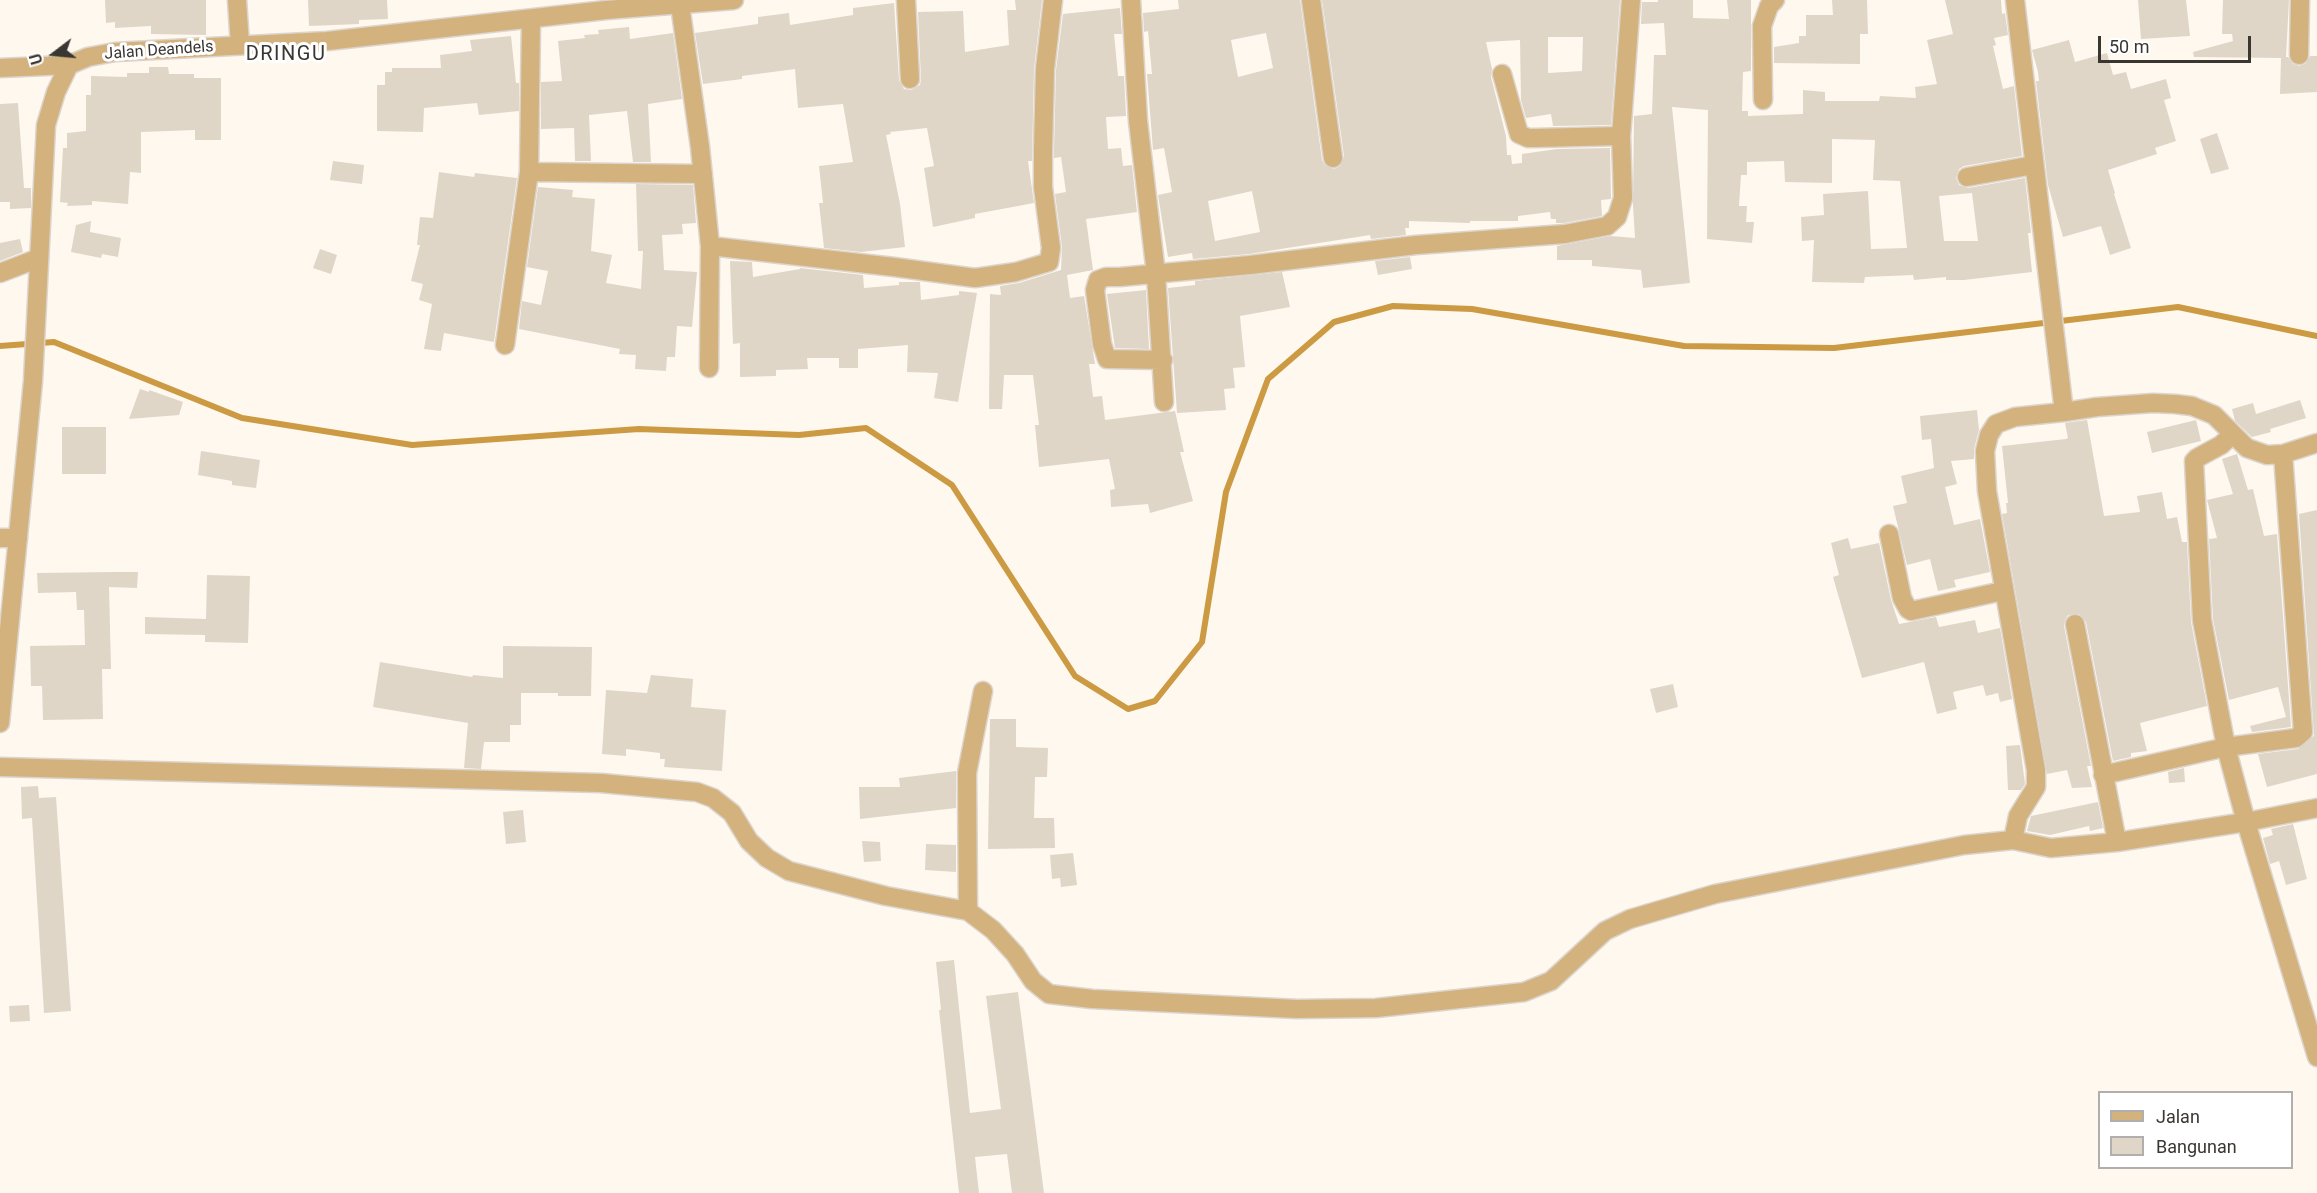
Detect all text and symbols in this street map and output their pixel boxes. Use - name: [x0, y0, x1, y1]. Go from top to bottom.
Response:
- north arrow: [24, 24, 84, 84]
- scale bar: [2101, 24, 2254, 62]
- text: 50 m: [2109, 36, 2149, 57]
- street label: Jalan Deandels: [104, 38, 214, 64]
- district label: DRINGU: [246, 43, 326, 67]
- text: U: [26, 51, 47, 67]
- legend: [2098, 1091, 2293, 1169]
- text: Jalan: [2156, 1106, 2200, 1127]
- text: Bangunan: [2156, 1136, 2237, 1157]

